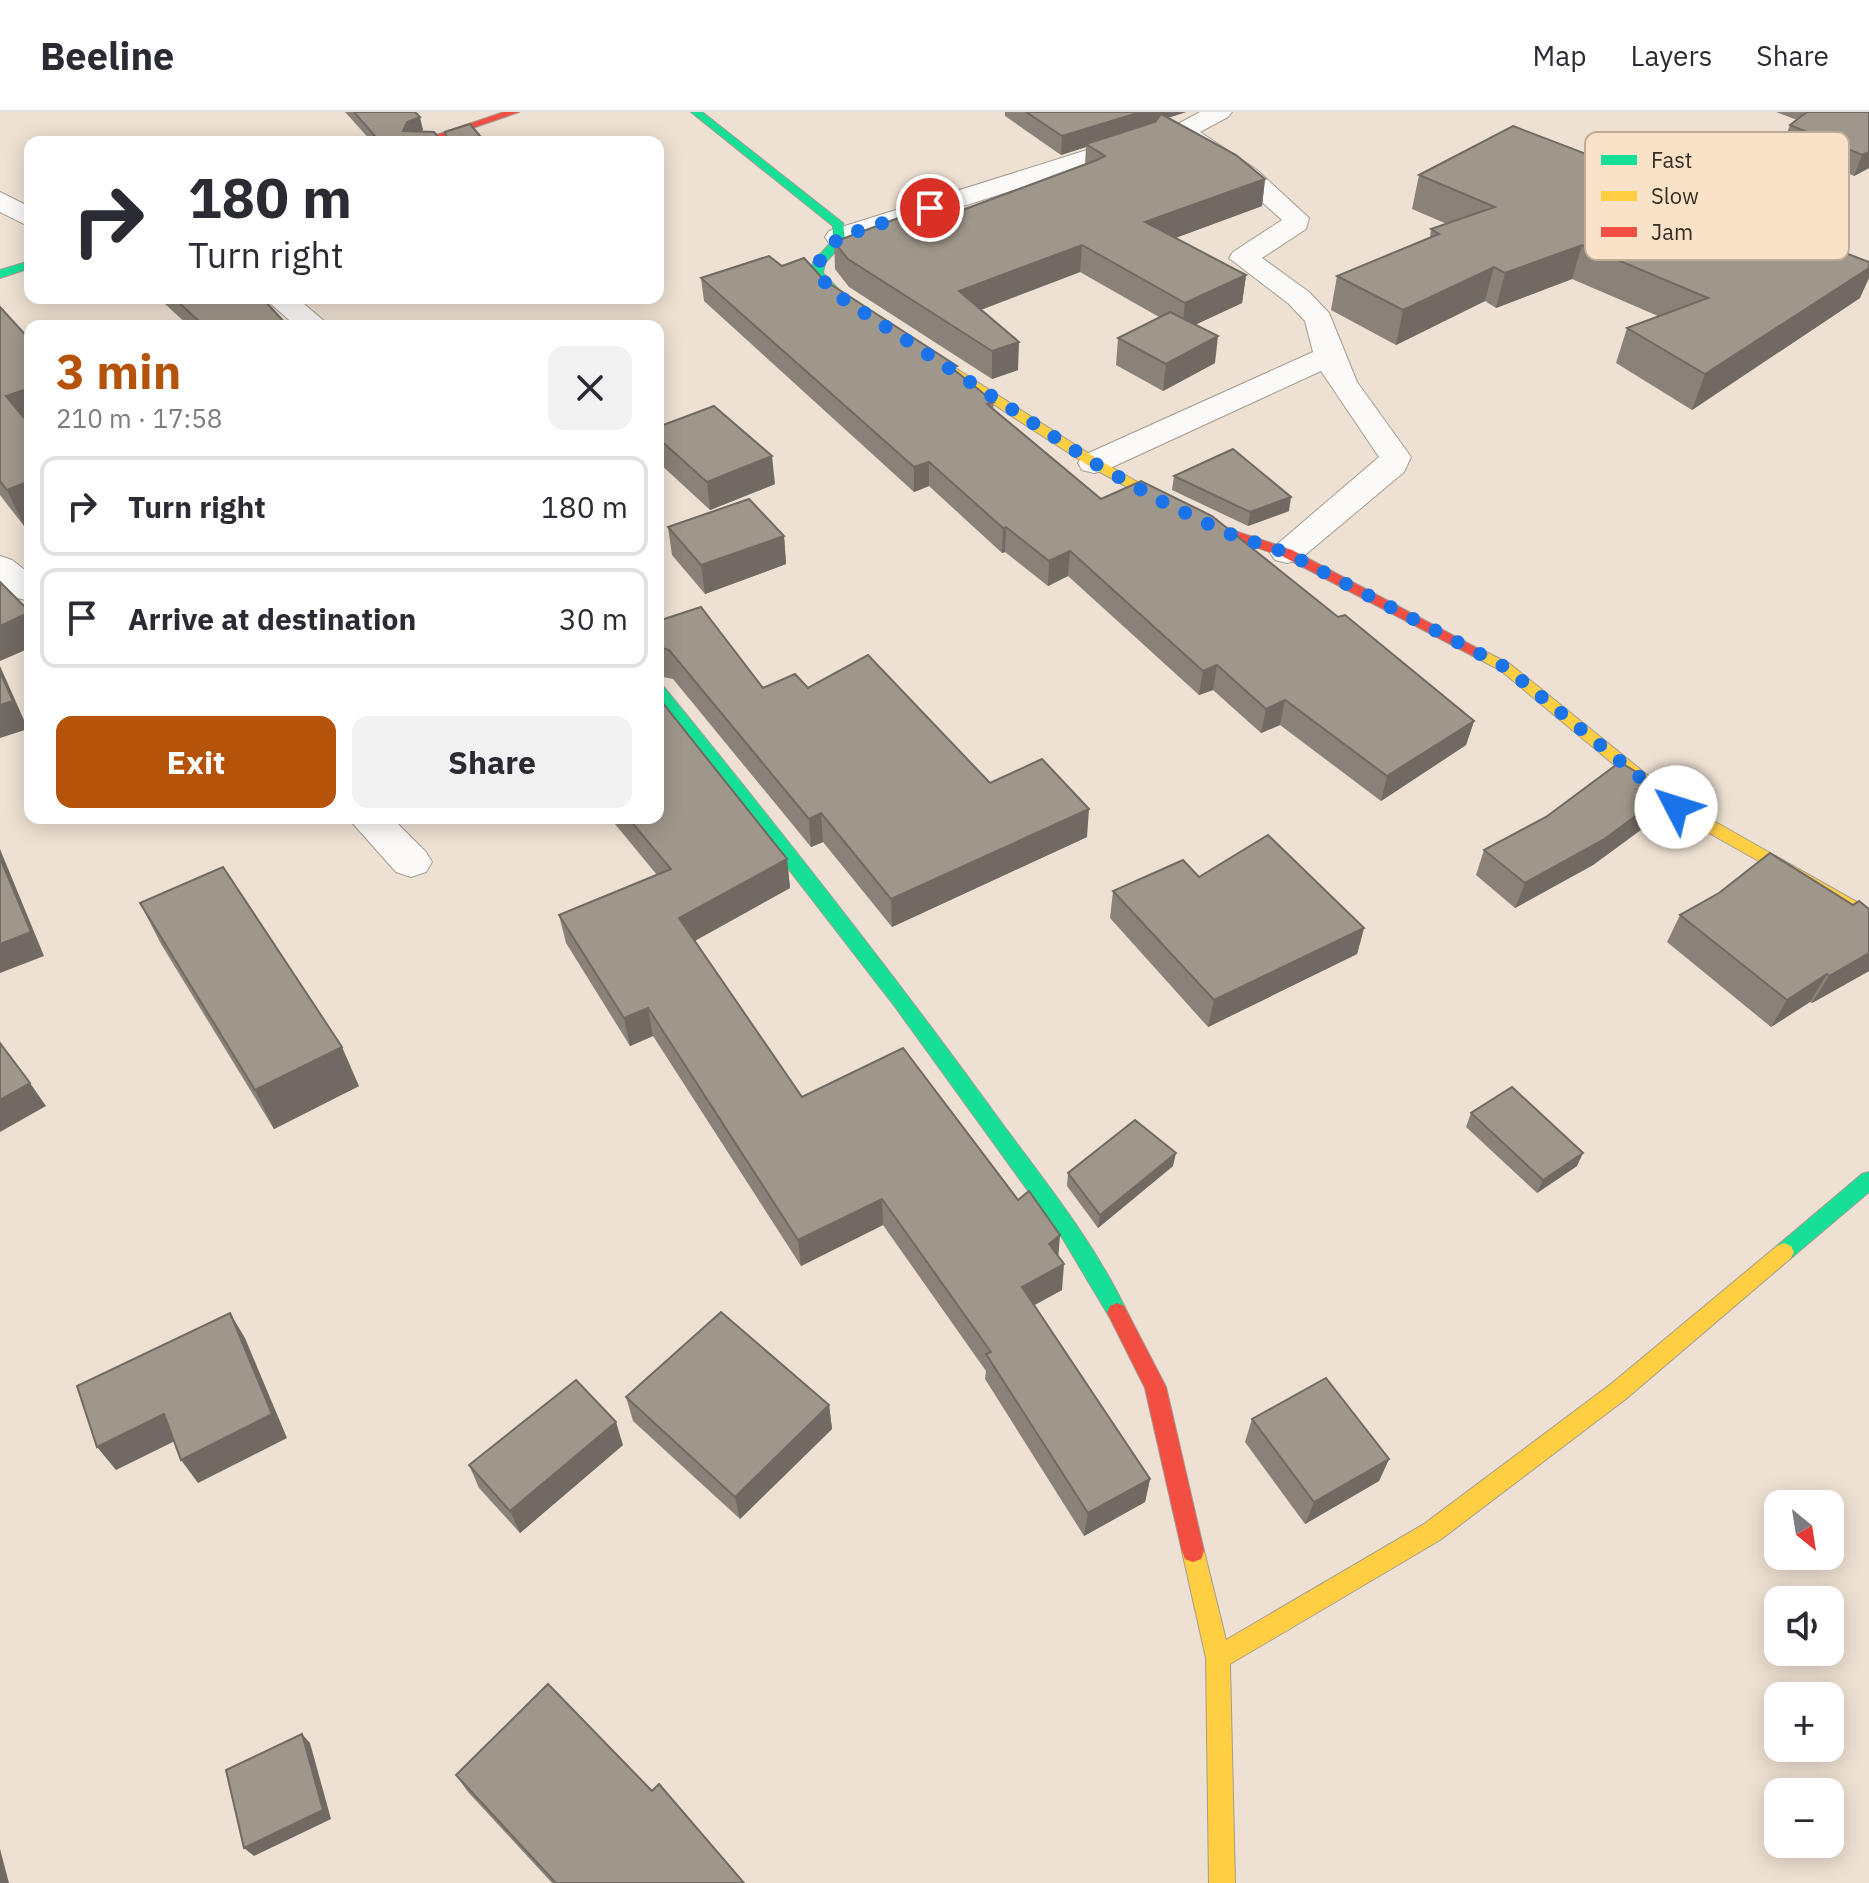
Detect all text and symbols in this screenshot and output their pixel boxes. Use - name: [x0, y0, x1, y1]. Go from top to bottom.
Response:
- text: Beeline: [40, 31, 174, 80]
- text: Map: [1532, 37, 1586, 74]
- text: Layers: [1630, 37, 1712, 74]
- text: Share: [1756, 37, 1829, 74]
- legend: [1585, 132, 1849, 260]
- text: Fast: [1651, 145, 1692, 174]
- text: 180 m: [188, 161, 352, 233]
- icon: right: [56, 168, 160, 272]
- pin: [896, 174, 964, 242]
- text: Slow: [1651, 181, 1699, 210]
- icon: arrive: [908, 186, 952, 230]
- text: Jam: [1651, 217, 1693, 246]
- text: Turn right: [188, 231, 344, 278]
- text: 3 min: [56, 340, 181, 402]
- button: close: [548, 346, 632, 430]
- text: 210 m · 17:58: [56, 401, 222, 435]
- icon: right: [60, 484, 104, 528]
- text: Turn right: [128, 487, 266, 526]
- text: 180 m: [541, 487, 628, 526]
- icon: arrive: [60, 596, 104, 640]
- text: Arrive at destination: [128, 599, 416, 638]
- text: 30 m: [559, 599, 628, 638]
- button: Exit: [56, 716, 336, 808]
- button: Share: [352, 716, 632, 808]
- position arrow: [1634, 765, 1718, 849]
- north arrow: [1764, 1490, 1844, 1570]
- map controls: [1764, 1490, 1844, 1858]
- button: sound: [1764, 1586, 1844, 1666]
- button: +: [1764, 1682, 1844, 1762]
- button: −: [1764, 1778, 1844, 1858]

